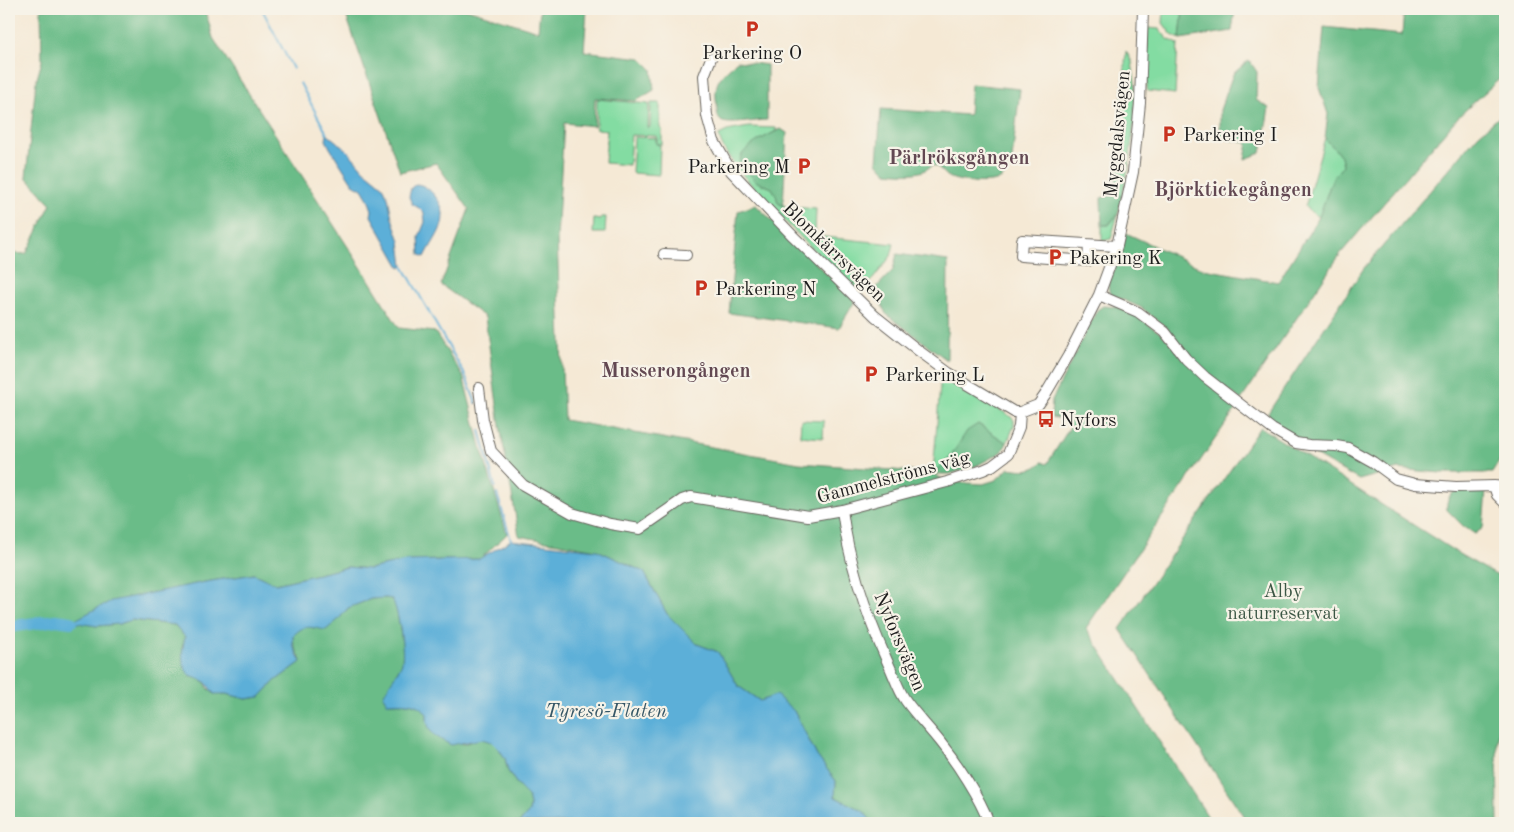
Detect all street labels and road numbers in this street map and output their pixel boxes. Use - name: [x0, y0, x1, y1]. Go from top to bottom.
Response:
- street label: Myggdalsvägen: [1102, 70, 1135, 199]
- street label: Blomkärrsvägen: [778, 199, 888, 306]
- street label: Gammelströms väg: [815, 449, 973, 508]
- street label: Nyforsvägen: [869, 590, 928, 694]

